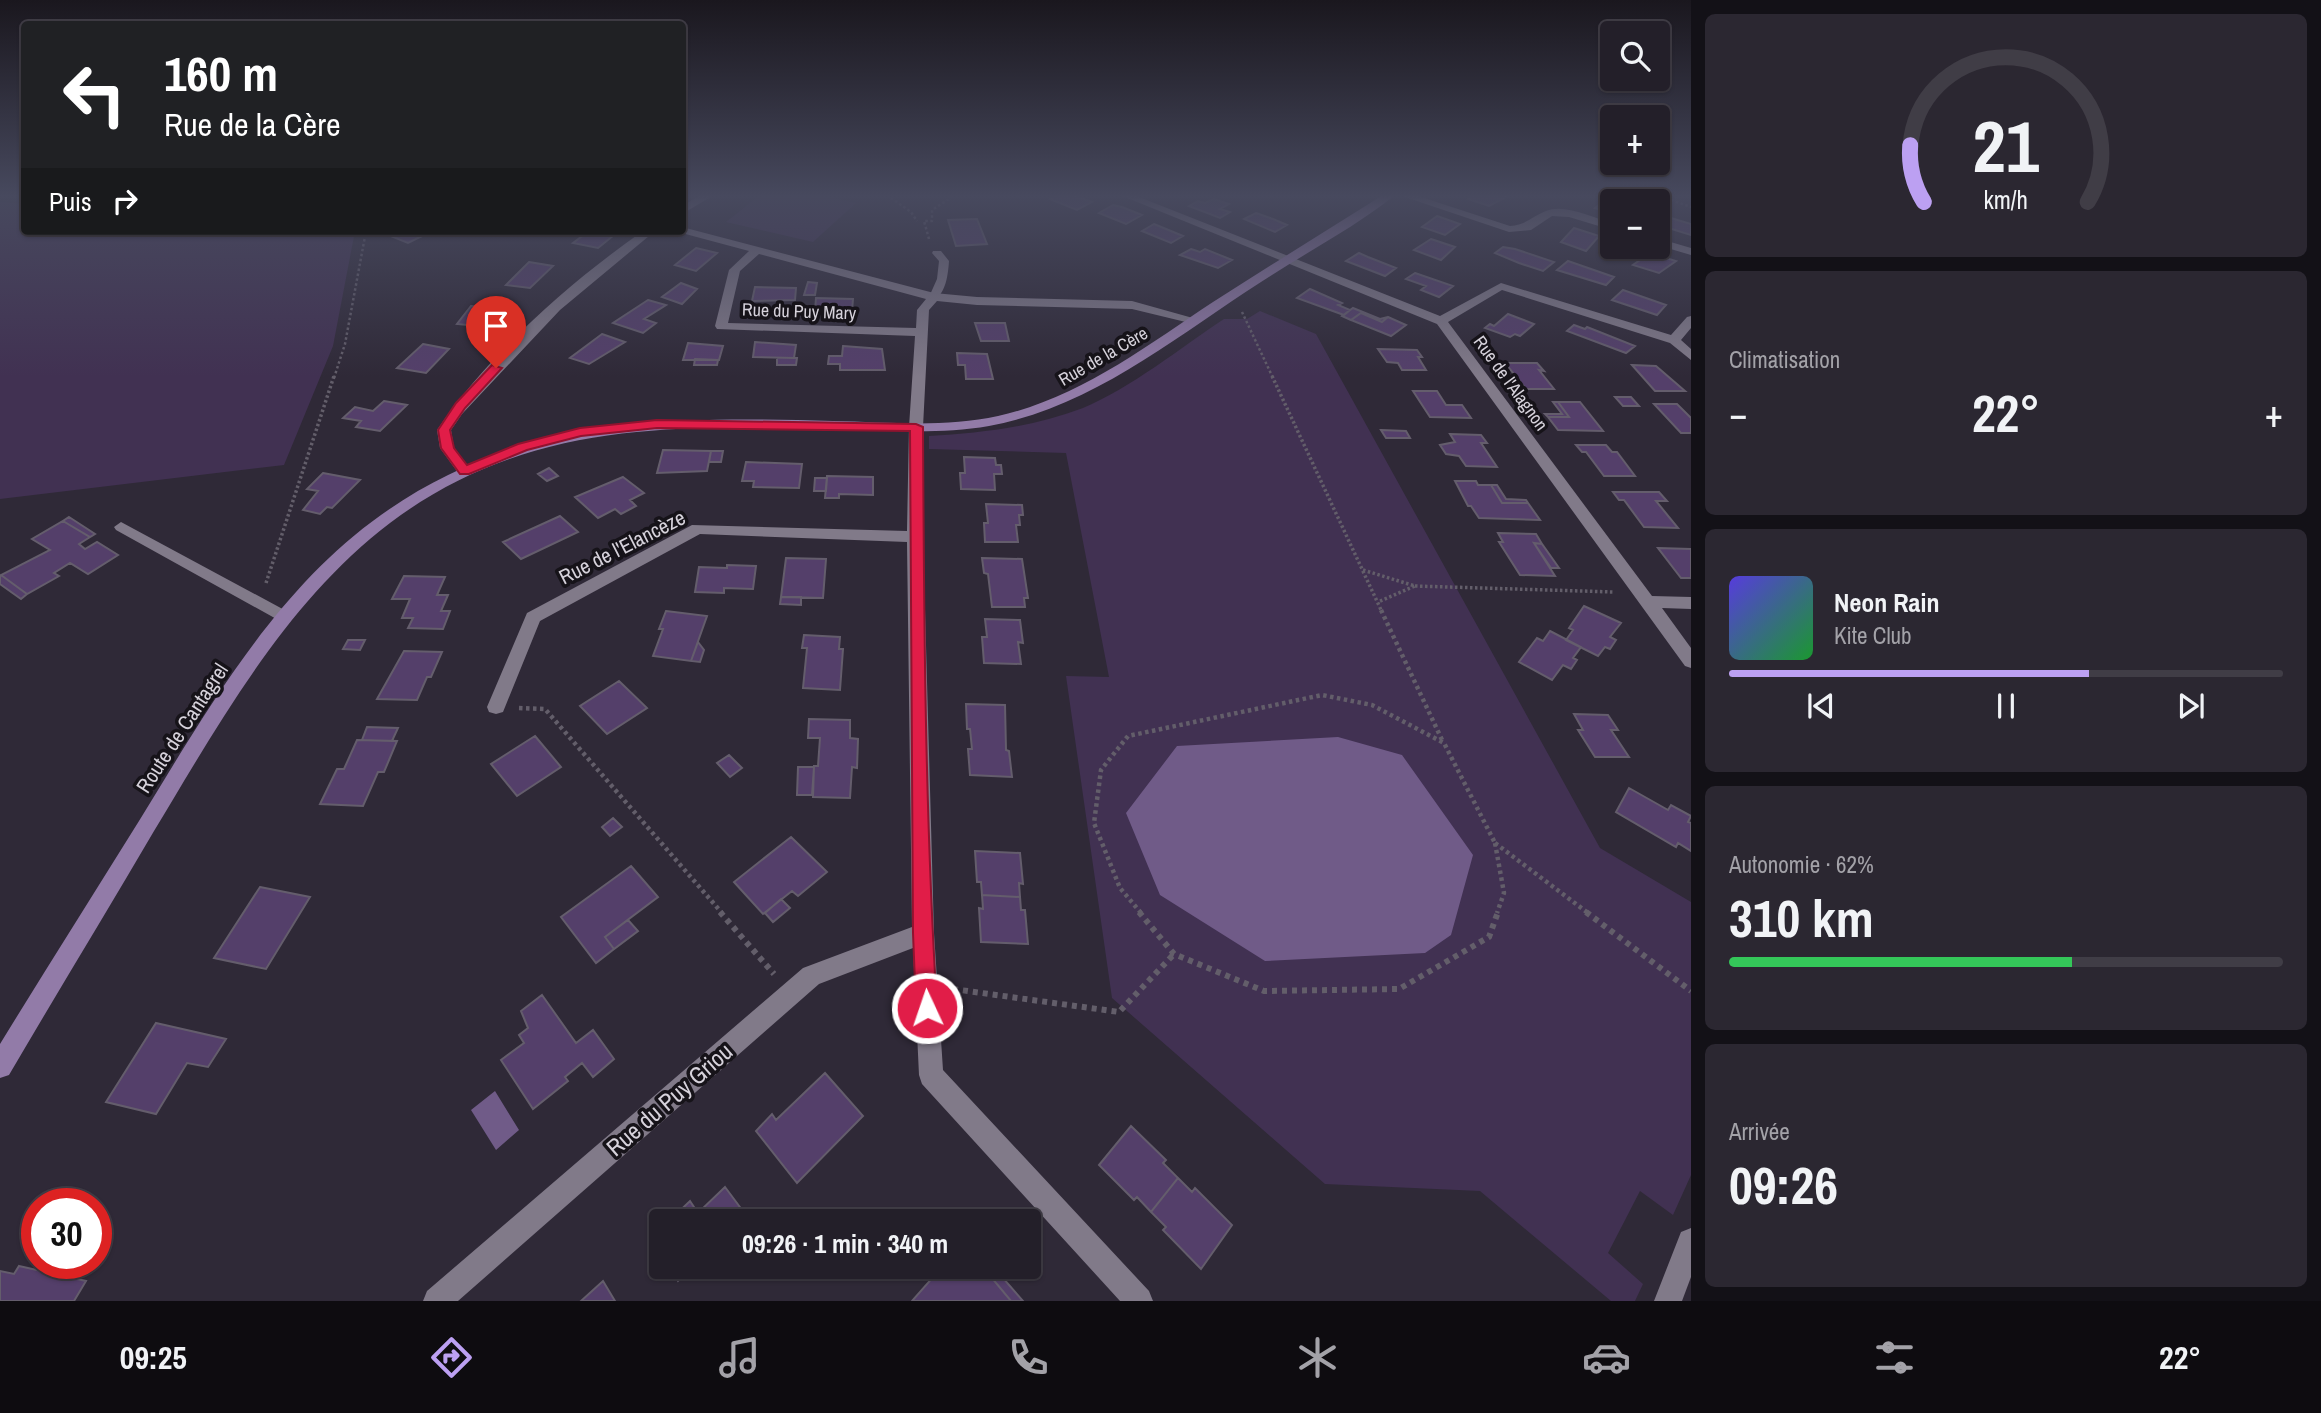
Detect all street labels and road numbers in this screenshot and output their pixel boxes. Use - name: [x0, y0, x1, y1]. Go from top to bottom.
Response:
- street label: Rue du Puy Mary: [742, 297, 857, 326]
- street label: Rue de la Cère: [1054, 320, 1152, 392]
- street label: Rue de l'Alagnon: [1468, 330, 1554, 436]
- street label: Rue de l'Elancèze: [554, 503, 690, 591]
- street label: Route de Cantagrel: [129, 657, 235, 799]
- street label: Rue du Puy Griou: [599, 1035, 739, 1163]

